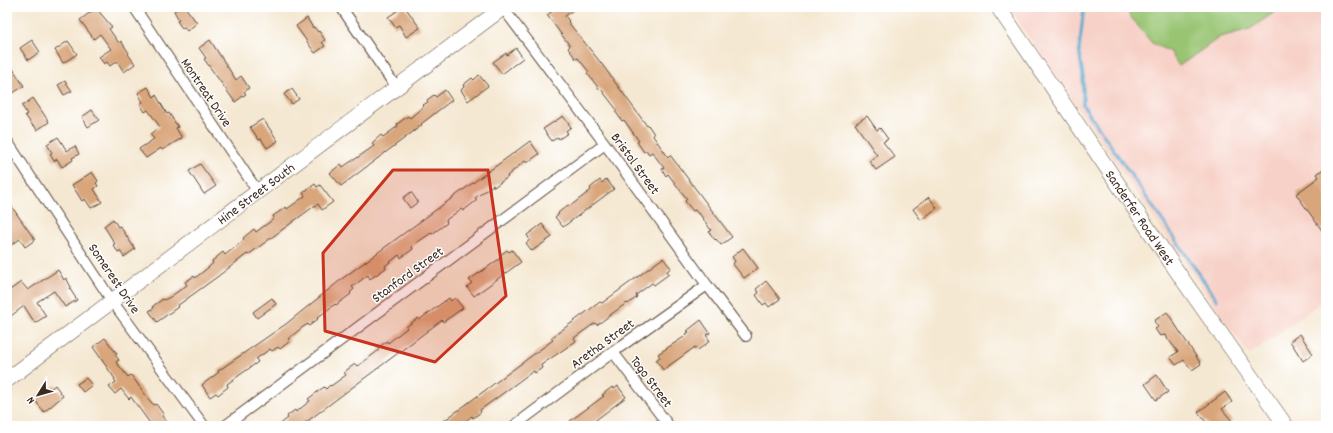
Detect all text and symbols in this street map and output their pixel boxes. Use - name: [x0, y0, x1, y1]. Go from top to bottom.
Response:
- street label: Montreat Drive: [175, 55, 236, 132]
- street label: Bristol Street: [605, 129, 664, 199]
- street label: Hine Street South: [214, 159, 300, 231]
- street label: Sanderfer Road West: [1099, 167, 1178, 270]
- street label: Somerest Drive: [82, 240, 144, 318]
- street label: Stanford Street: [368, 243, 448, 309]
- street label: Aretha Street: [567, 315, 639, 375]
- street label: Togo Street: [624, 352, 676, 412]
- north arrow: [18, 375, 58, 415]
- text: N: [23, 392, 40, 407]

